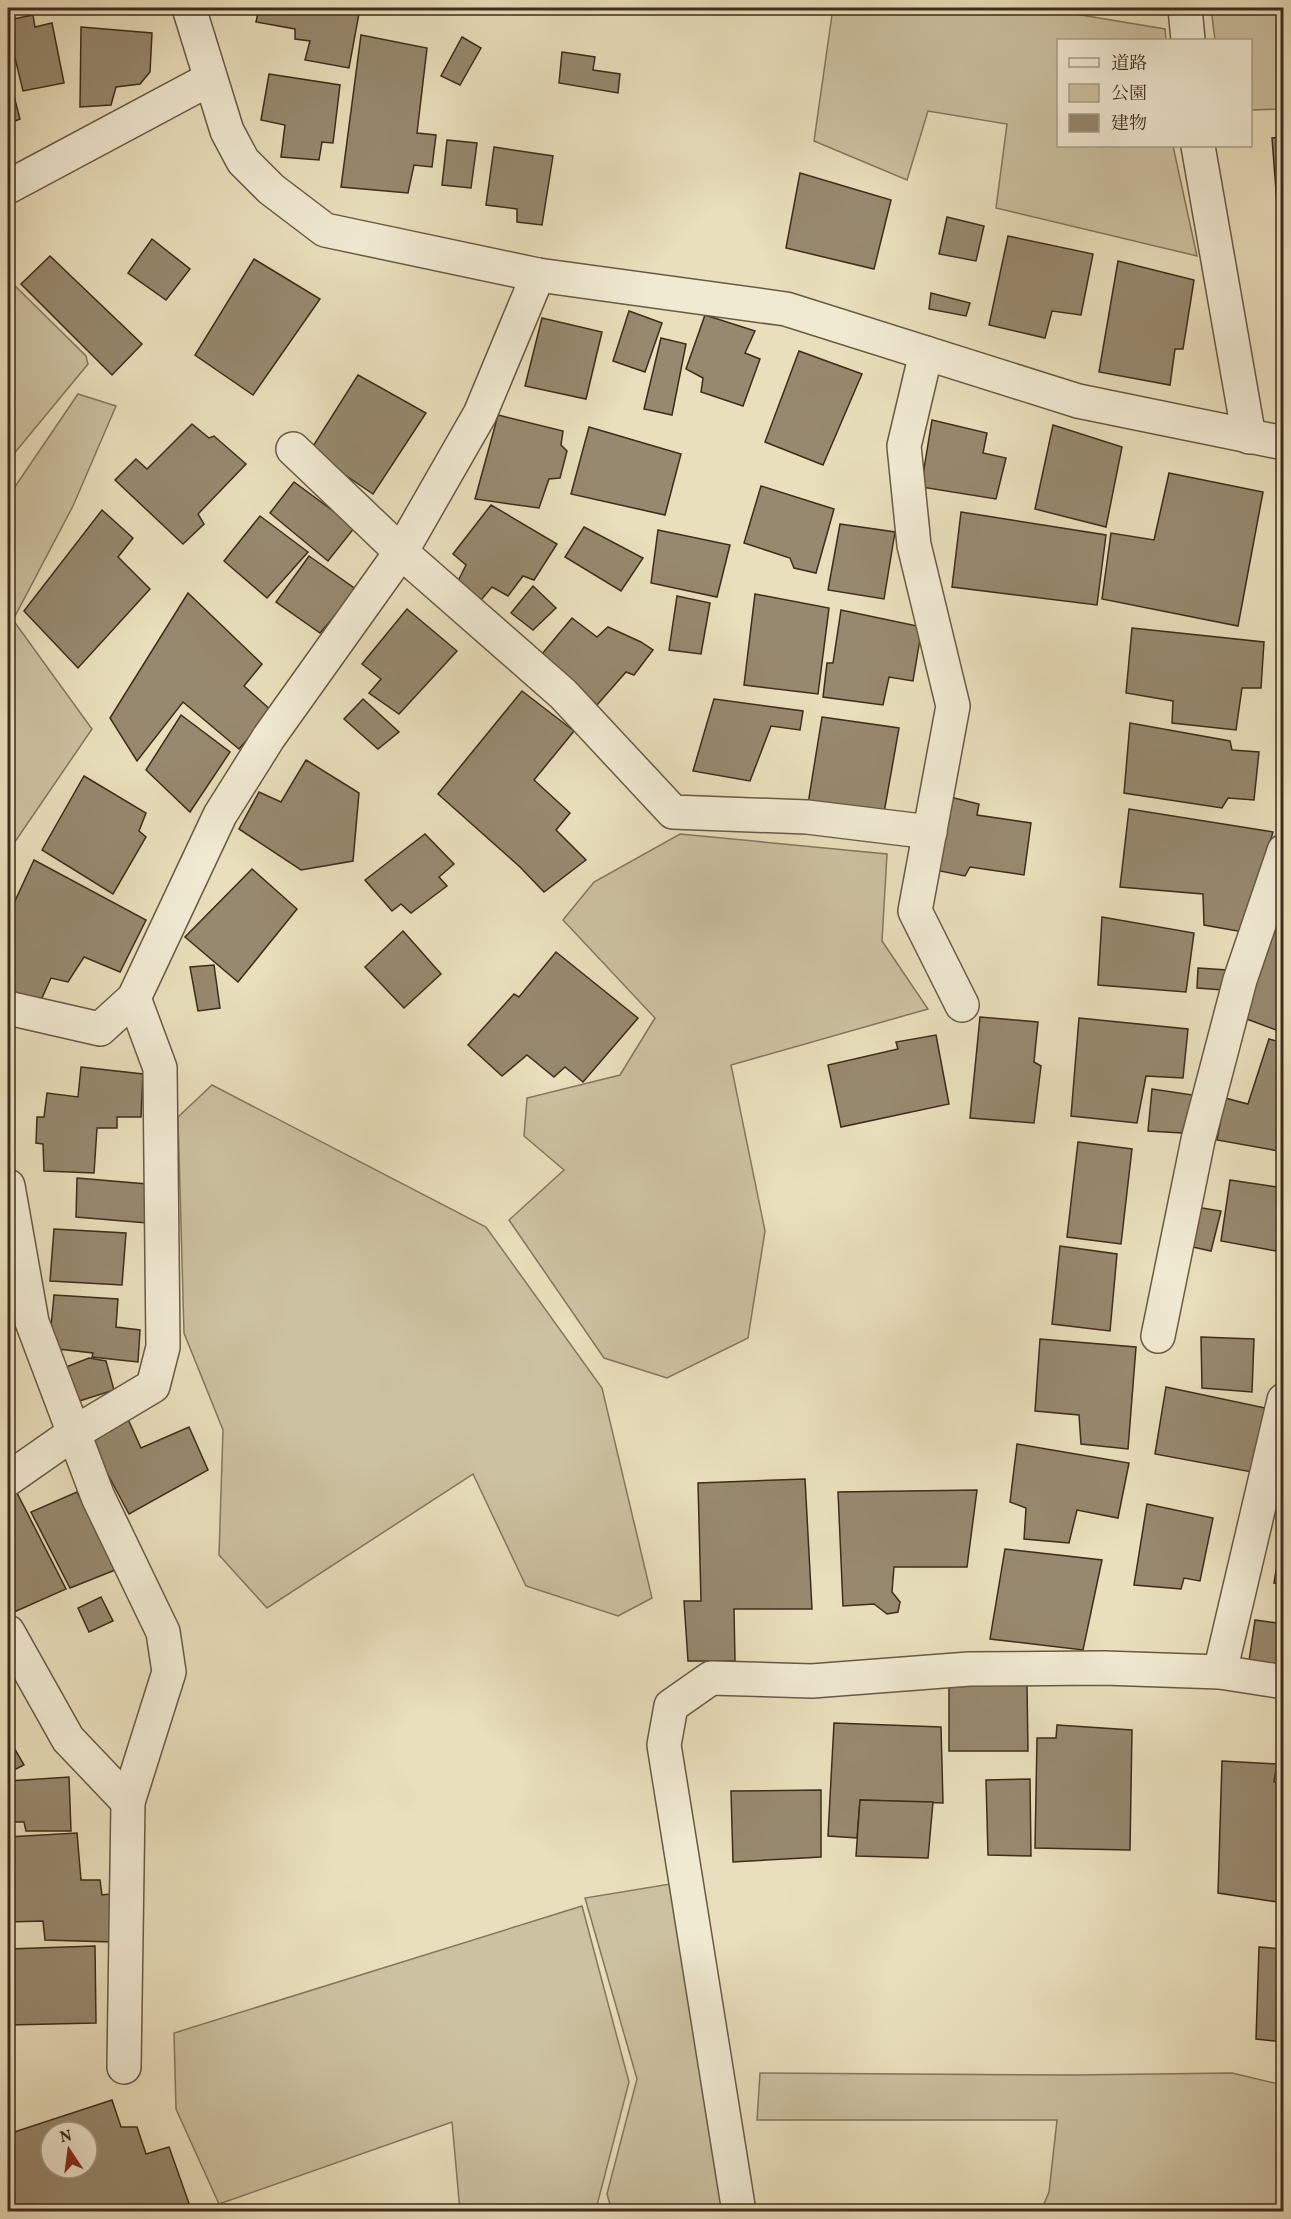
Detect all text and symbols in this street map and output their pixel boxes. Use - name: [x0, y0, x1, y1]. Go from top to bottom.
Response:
- legend: [1057, 39, 1252, 147]
- text: 道路: [1111, 52, 1147, 77]
- text: 公園: [1111, 82, 1147, 107]
- text: 建物: [1111, 112, 1147, 137]
- north arrow: [39, 2120, 99, 2180]
- text: N: [58, 2125, 75, 2149]

